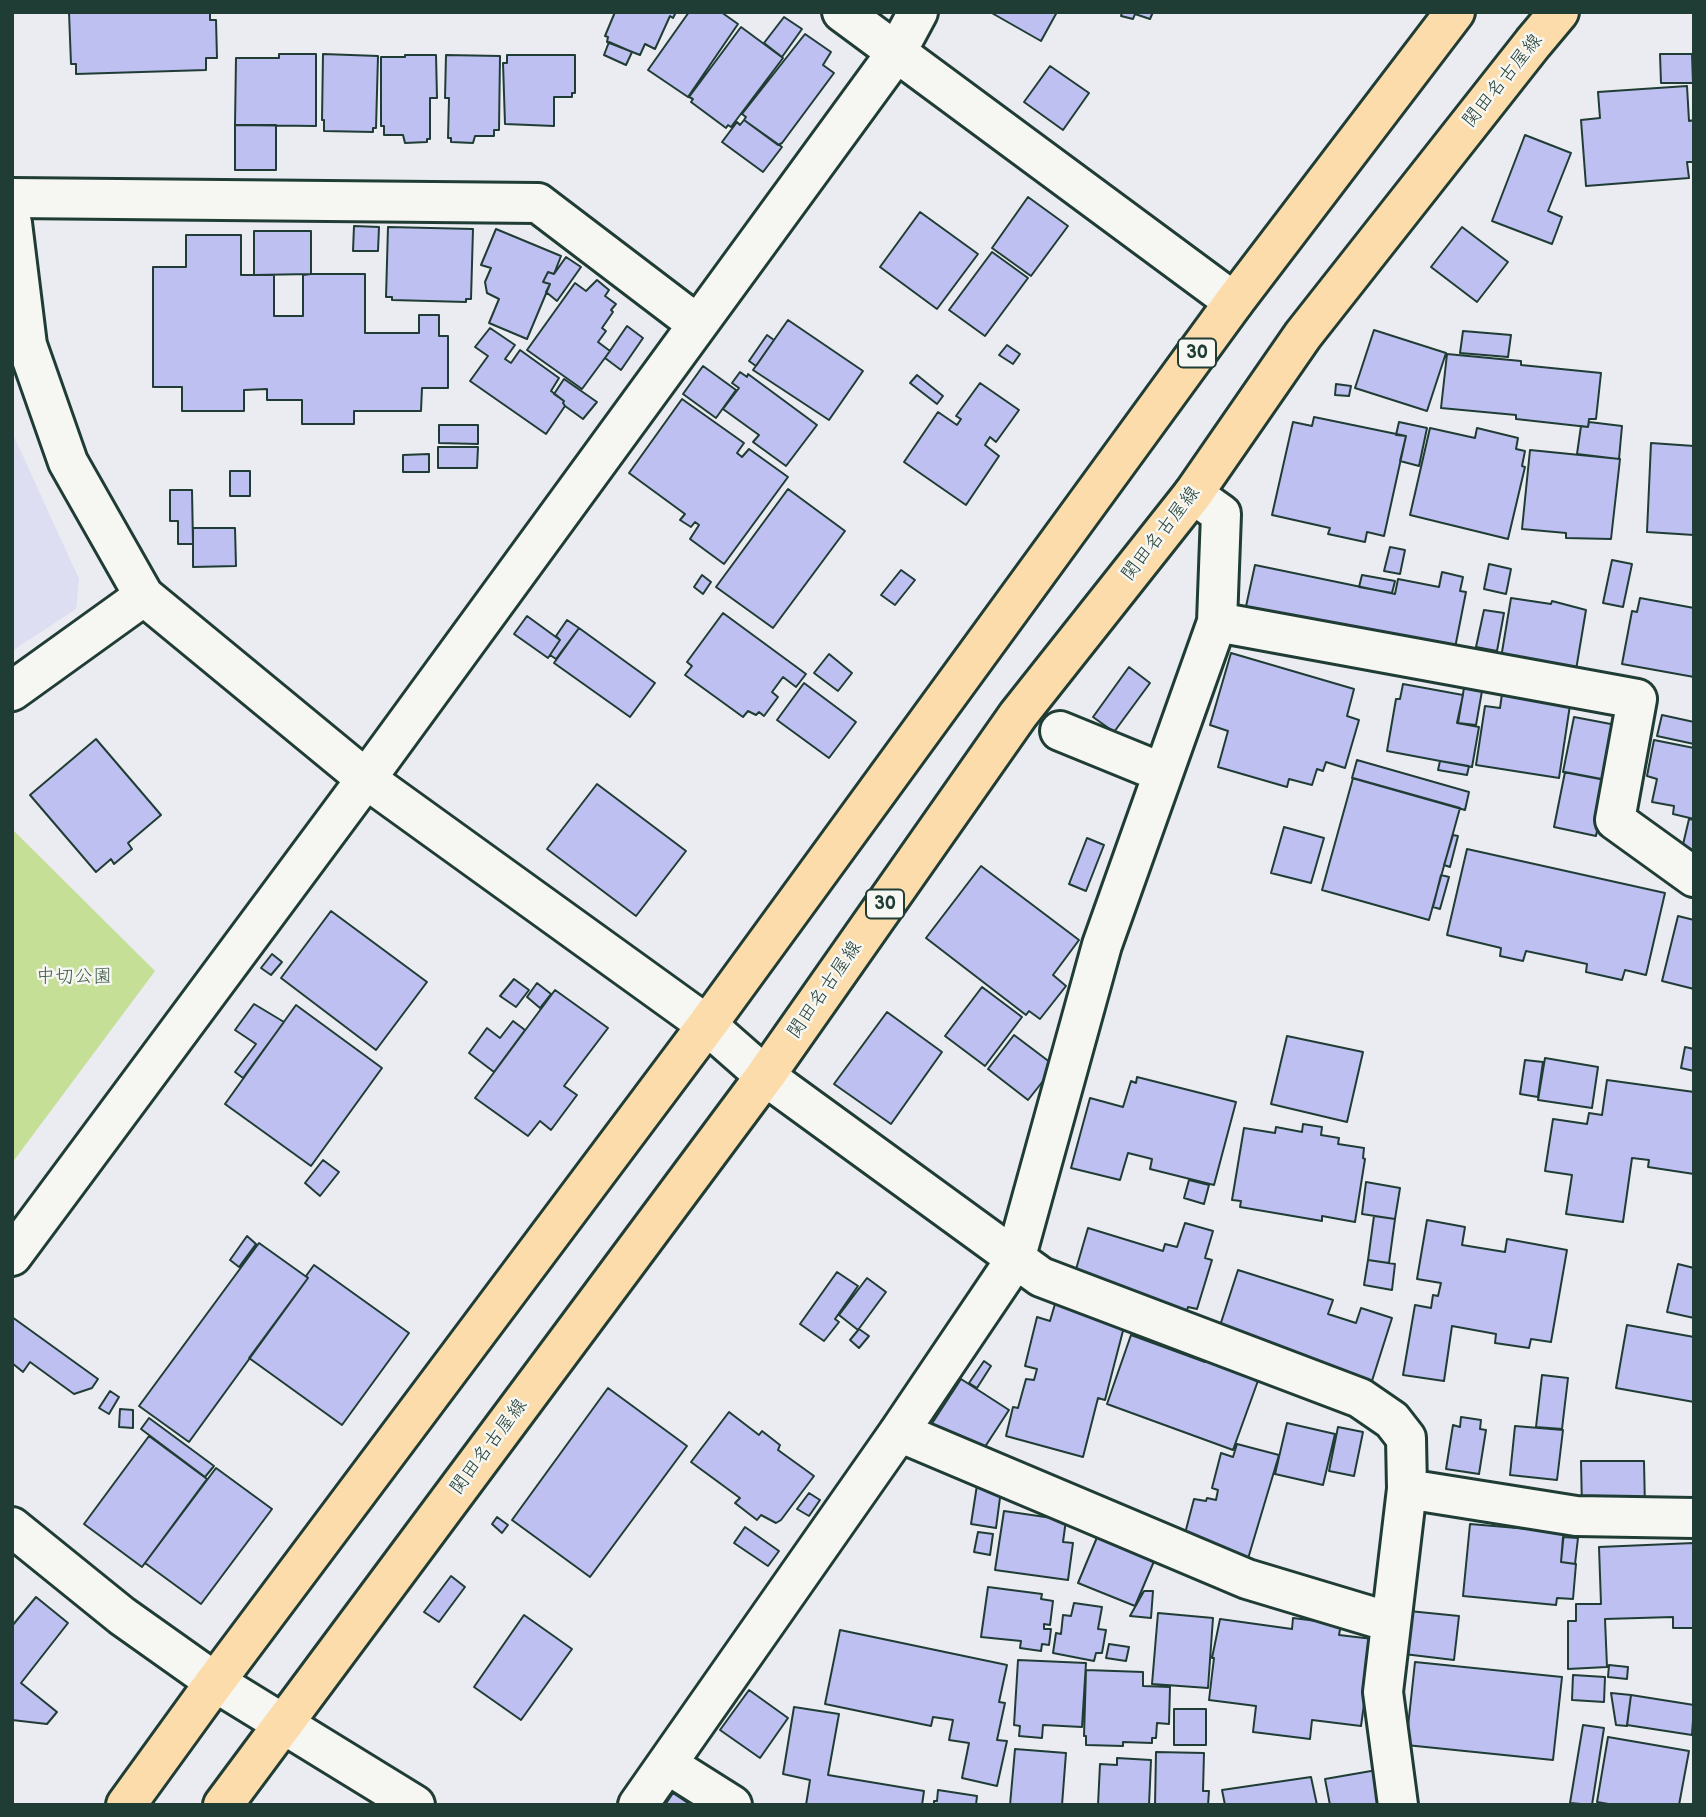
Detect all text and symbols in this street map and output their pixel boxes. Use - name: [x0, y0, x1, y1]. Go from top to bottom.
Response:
- street label: 関田名古屋線: [1458, 30, 1548, 132]
- road number: 30: [1178, 338, 1216, 368]
- street label: 関田名古屋線: [1117, 482, 1205, 586]
- road number: 30: [866, 890, 904, 918]
- street label: 関田名古屋線: [783, 937, 867, 1043]
- park label: 中切公園: [36, 966, 112, 988]
- street label: 関田名古屋線: [446, 1395, 532, 1499]

